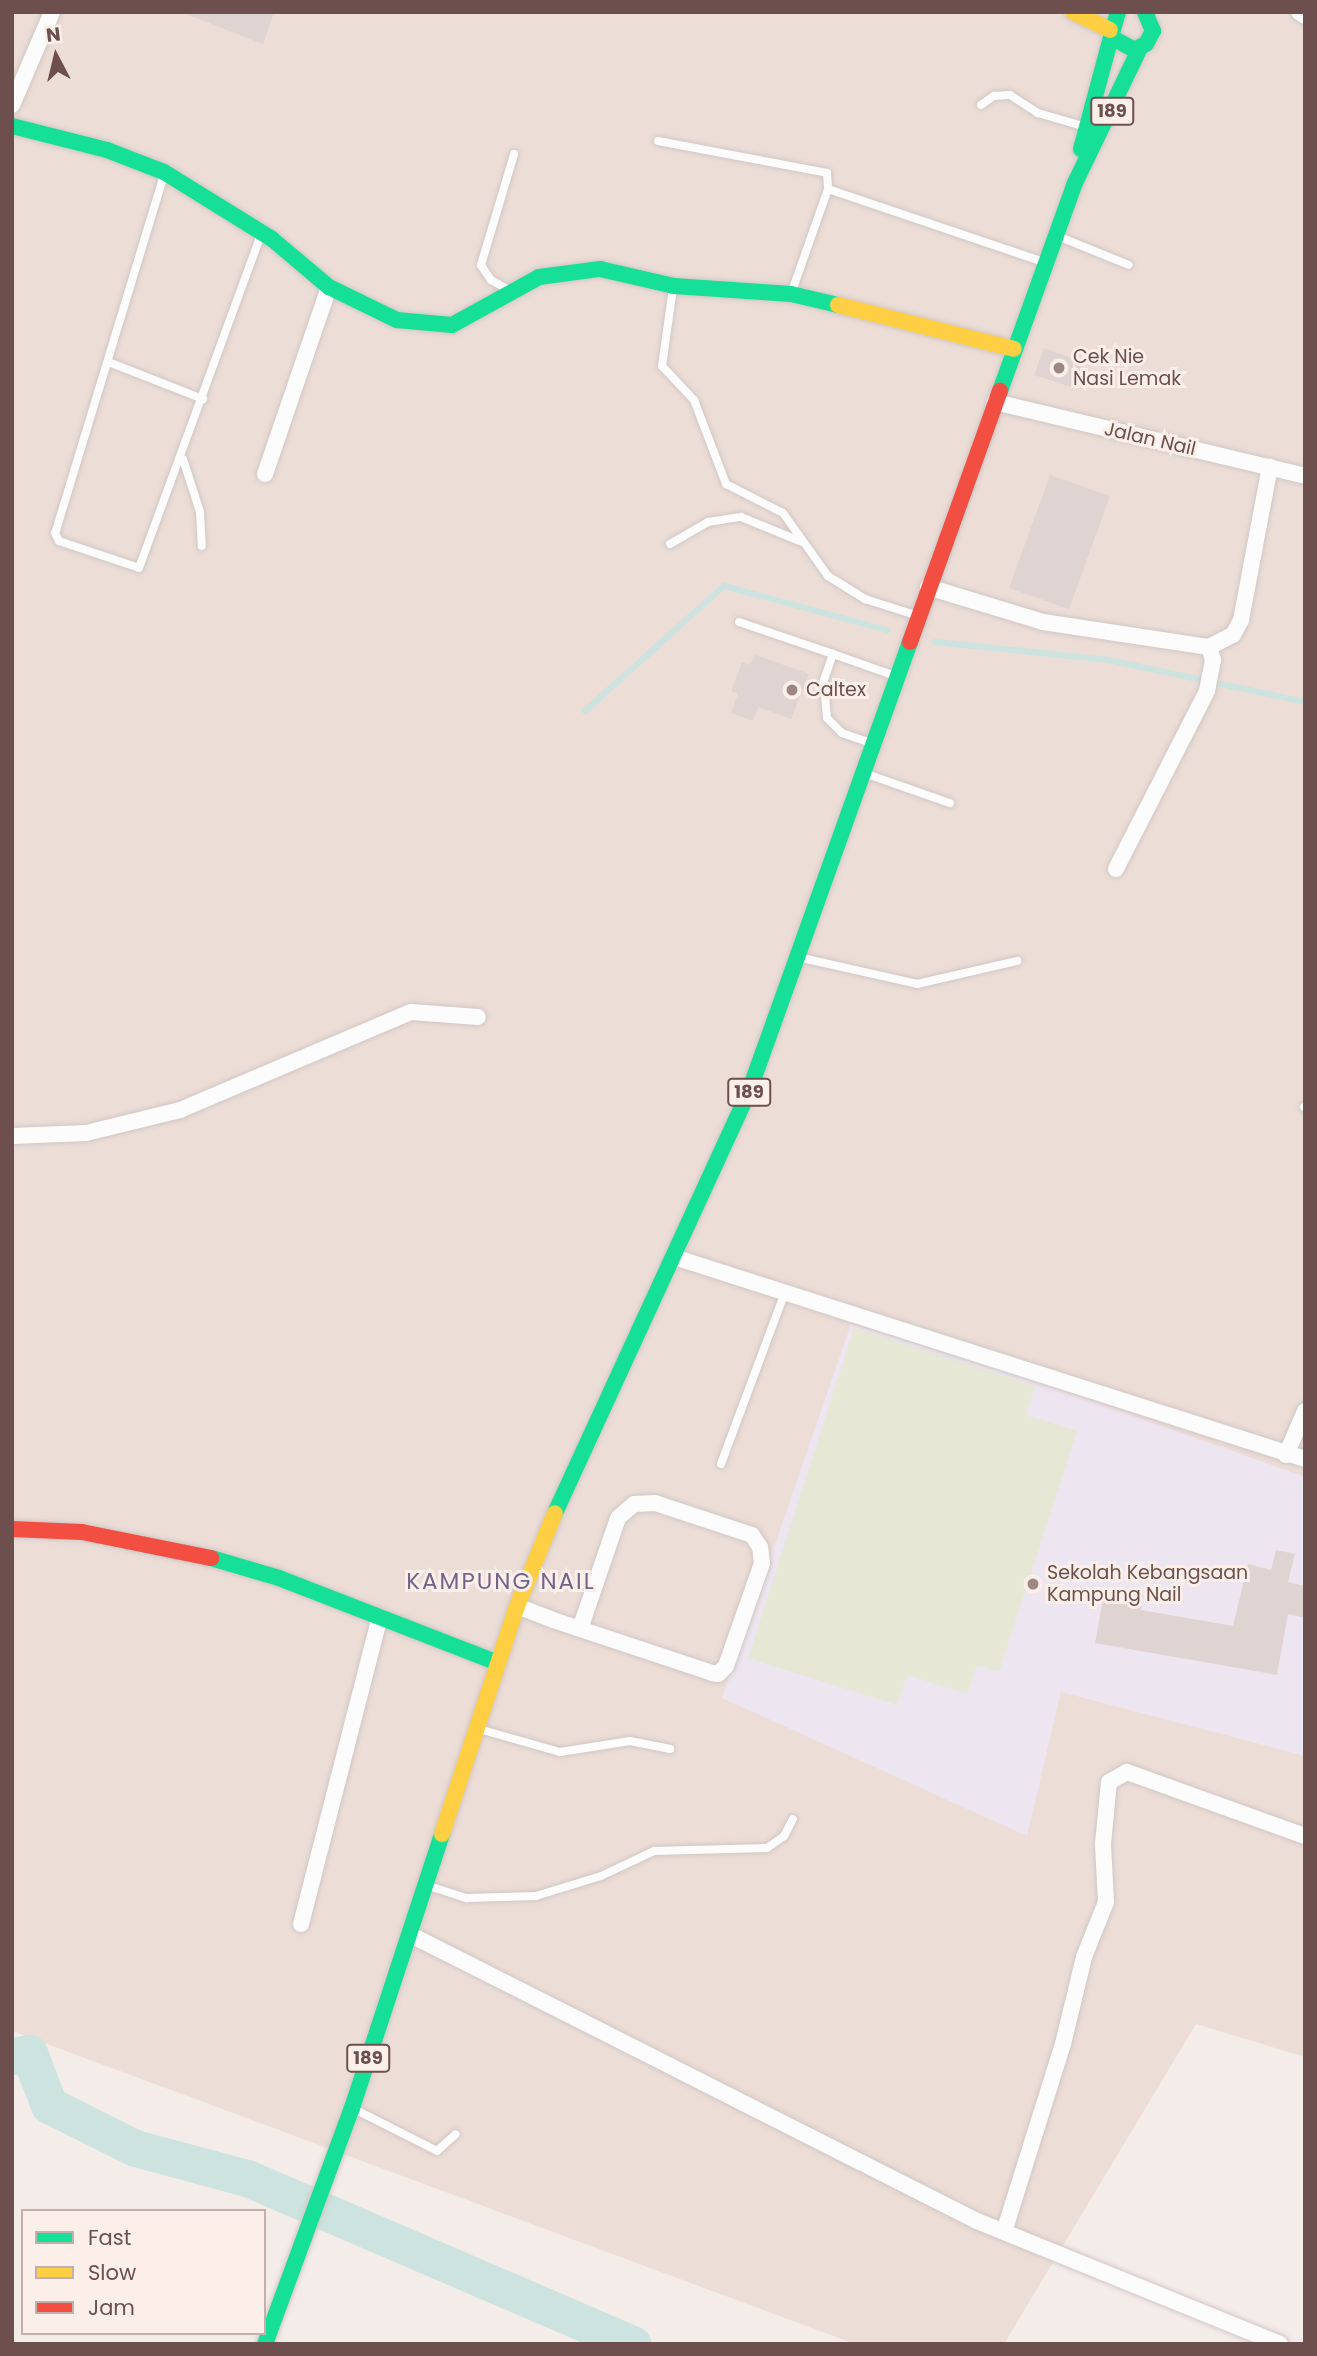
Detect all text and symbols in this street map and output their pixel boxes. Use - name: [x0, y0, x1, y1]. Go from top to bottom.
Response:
- text: N: [45, 20, 62, 49]
- north arrow: [21, 21, 91, 91]
- road number: 189: [1089, 96, 1135, 126]
- place label: Cek Nie Nasi Lemak: [1073, 346, 1181, 390]
- marker: Cek Nie Nasi Lemak: [1051, 360, 1067, 376]
- street label: Jalan Nail: [1102, 417, 1198, 461]
- place label: Caltex: [806, 679, 866, 701]
- marker: Caltex: [784, 682, 800, 698]
- road number: 189: [726, 1078, 772, 1106]
- place label: Sekolah Kebangsaan Kampung Nail: [1047, 1562, 1248, 1606]
- district label: KAMPUNG NAIL: [408, 1567, 594, 1595]
- marker: Sekolah Kebangsaan Kampung Nail: [1025, 1576, 1041, 1592]
- road number: 189: [345, 2044, 391, 2072]
- legend: [21, 2209, 266, 2335]
- text: Fast: [88, 2223, 131, 2252]
- text: Slow: [88, 2258, 136, 2287]
- text: Jam: [88, 2293, 135, 2322]

